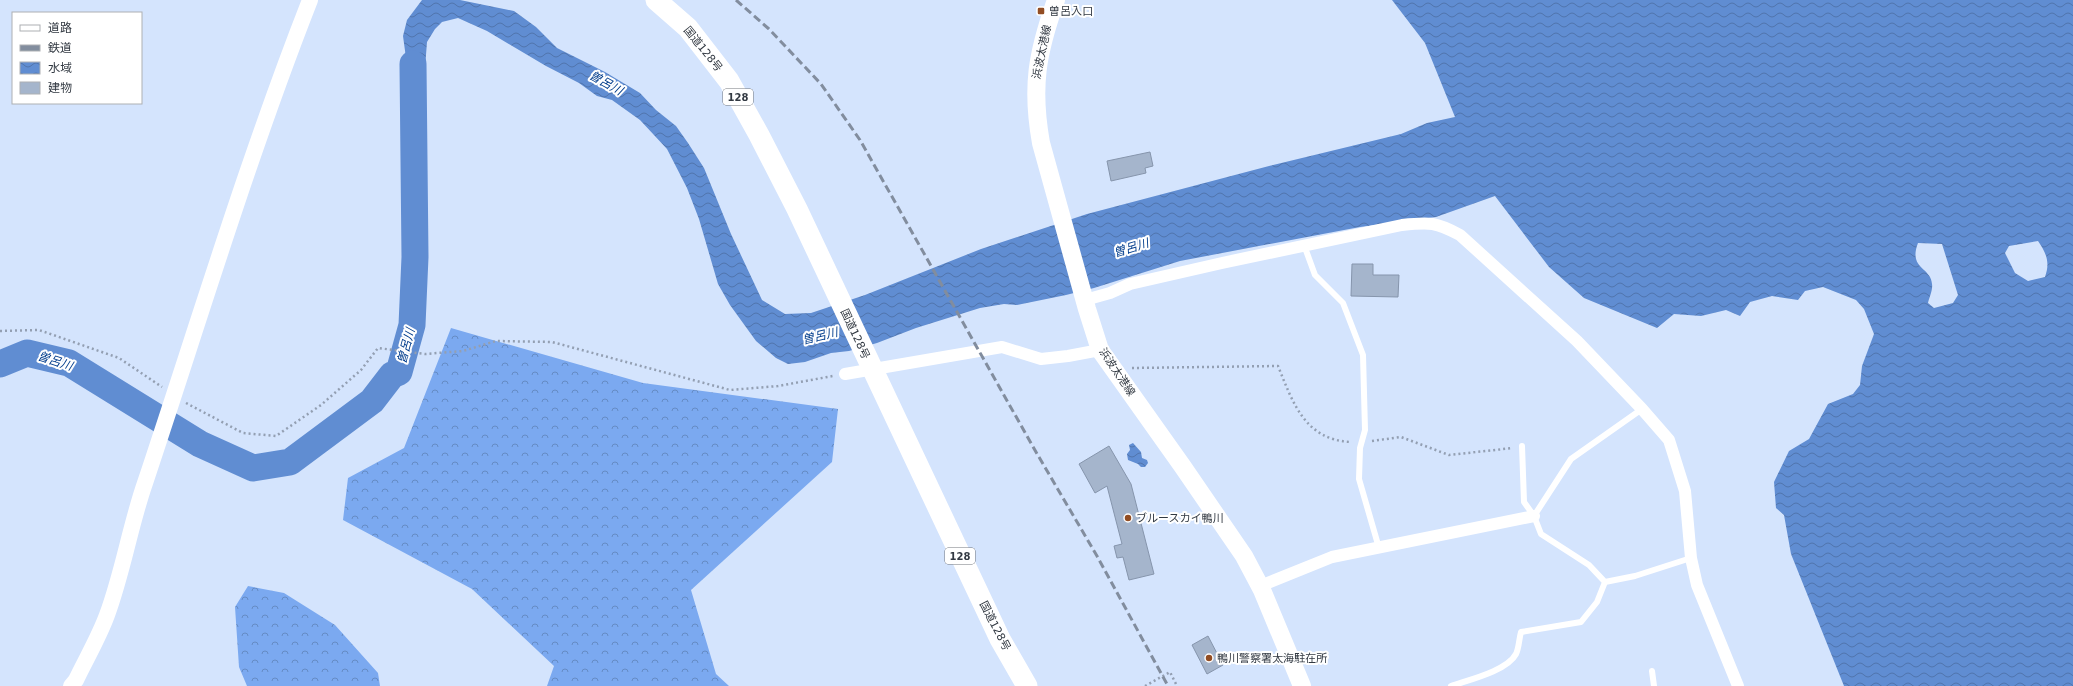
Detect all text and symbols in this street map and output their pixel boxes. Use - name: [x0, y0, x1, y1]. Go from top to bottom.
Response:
- place label: 曽呂入口: [1049, 5, 1093, 18]
- marker: 曽呂入口: [1036, 6, 1046, 16]
- legend: [12, 12, 142, 104]
- text: 道路: [48, 21, 72, 35]
- street label: 国道128号: [681, 24, 725, 74]
- street label: 浜波太港線: [1030, 24, 1054, 80]
- text: 鉄道: [48, 41, 72, 55]
- text: 水域: [48, 61, 72, 75]
- water label: 曽呂川: [587, 68, 627, 99]
- text: 建物: [48, 81, 72, 95]
- road number: 128: [723, 89, 753, 105]
- water label: 曽呂川: [1112, 235, 1152, 260]
- street label: 国道128号: [838, 307, 872, 361]
- water label: 曽呂川: [395, 325, 418, 365]
- water label: 曽呂川: [801, 325, 841, 347]
- street label: 浜波太港線: [1096, 346, 1138, 398]
- water label: 曽呂川: [36, 349, 76, 374]
- place label: ブルースカイ鴨川: [1136, 512, 1223, 525]
- marker: ブルースカイ鴨川: [1123, 513, 1133, 523]
- road number: 128: [945, 548, 975, 564]
- street label: 国道128号: [977, 599, 1013, 653]
- place label: 鴨川警察署太海駐在所: [1217, 652, 1328, 665]
- marker: 鴨川警察署太海駐在所: [1204, 653, 1214, 663]

